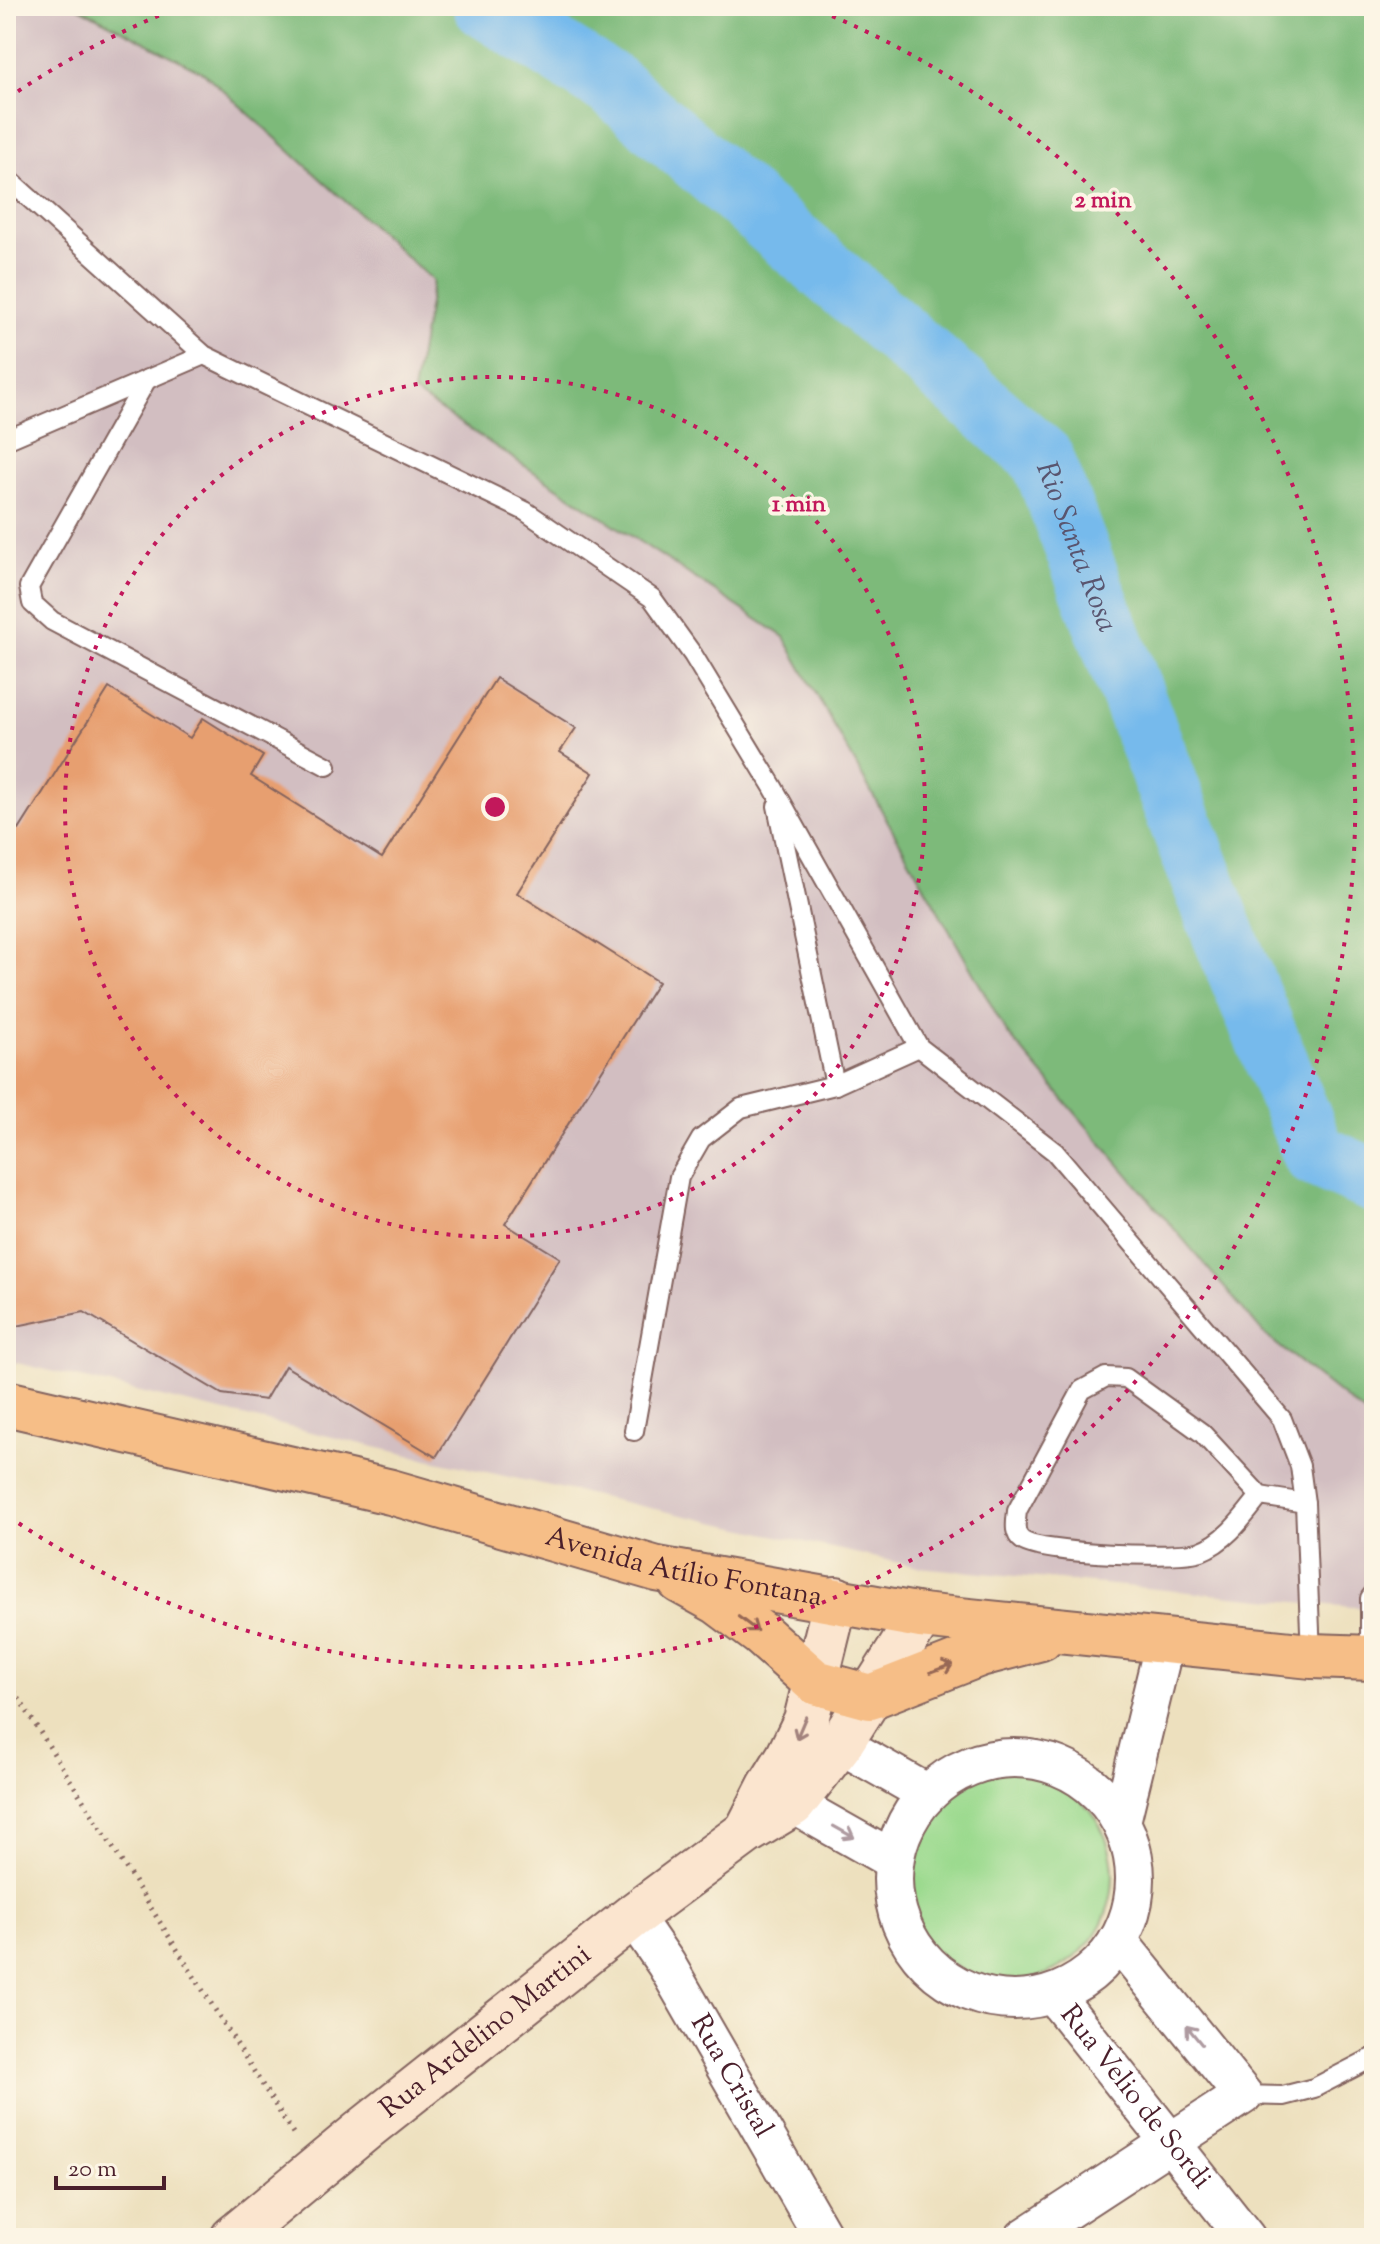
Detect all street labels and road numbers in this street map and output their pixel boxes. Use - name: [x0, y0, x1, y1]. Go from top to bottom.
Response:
- street label: Avenida Atílio Fontana: [540, 1518, 825, 1618]
- street label: Rua Ardelino Martini: [372, 1936, 600, 2129]
- street label: Rua Velio de Sordi: [1049, 1997, 1220, 2198]
- street label: Rua Cristal: [679, 2007, 782, 2146]

